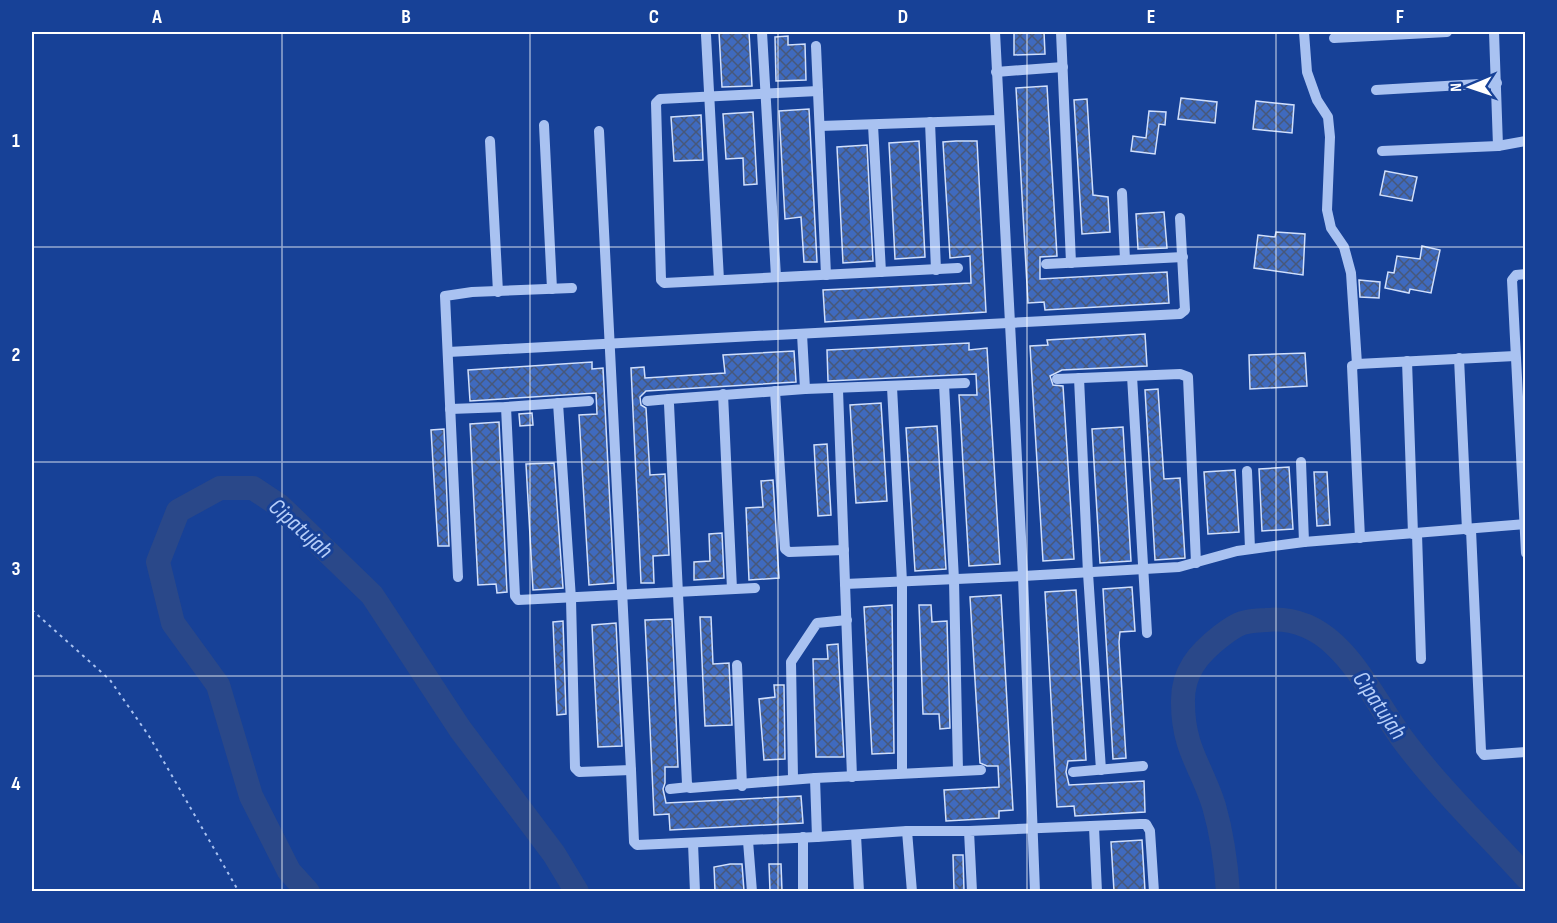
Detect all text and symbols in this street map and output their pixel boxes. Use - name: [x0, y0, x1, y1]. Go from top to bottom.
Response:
- text: A: [151, 5, 162, 29]
- text: B: [401, 5, 411, 29]
- text: C: [649, 5, 659, 29]
- text: D: [898, 5, 908, 29]
- text: E: [1147, 5, 1155, 29]
- text: F: [1396, 5, 1404, 29]
- north arrow: [1440, 57, 1500, 117]
- text: N: [1447, 83, 1466, 92]
- text: 1: [12, 129, 20, 153]
- text: 2: [12, 343, 20, 367]
- water label: Cipatujah: [263, 492, 339, 565]
- text: 3: [12, 557, 21, 581]
- water label: Cipatujah: [1346, 666, 1413, 745]
- text: 4: [11, 772, 21, 796]

